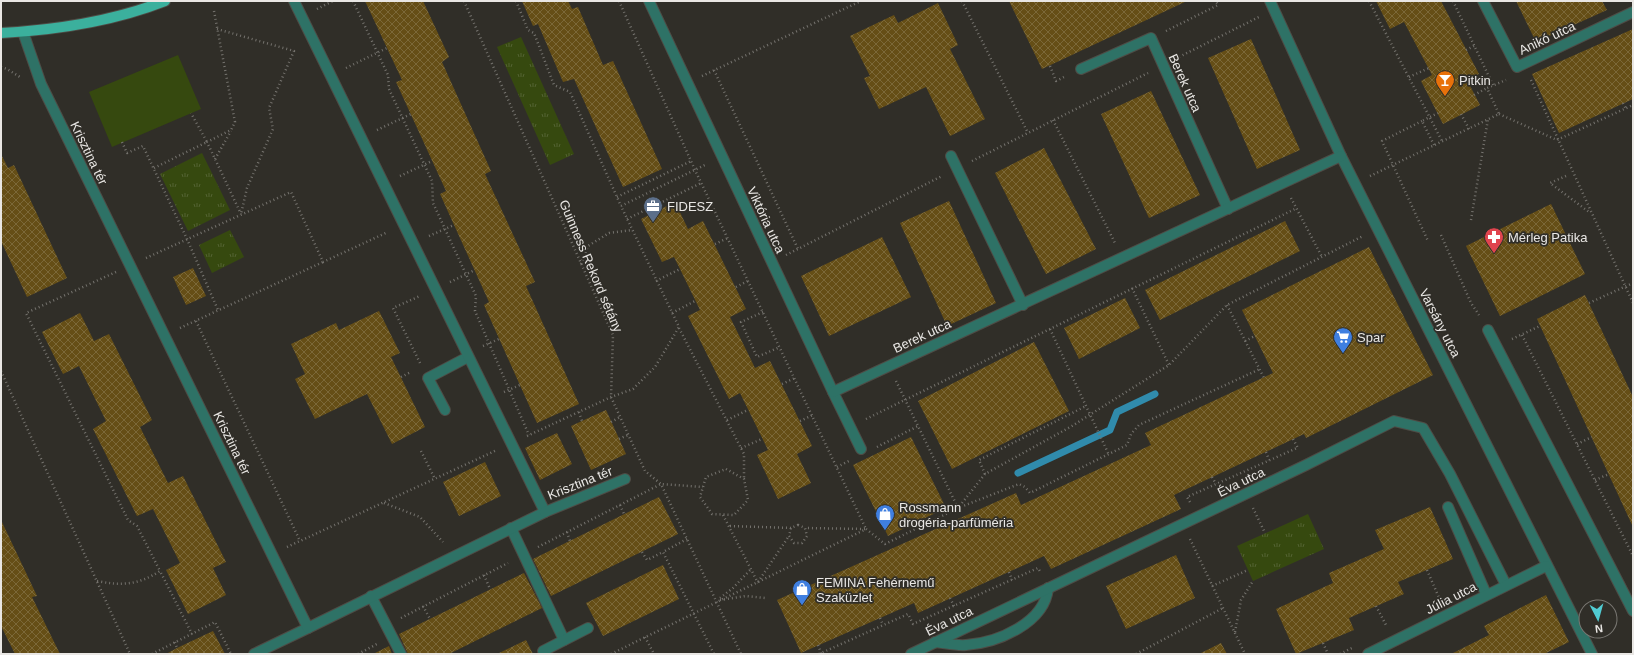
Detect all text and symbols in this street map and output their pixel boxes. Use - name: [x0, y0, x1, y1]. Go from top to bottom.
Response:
- street label: Anikó utca: [1516, 18, 1578, 58]
- street label: Berek utca: [1166, 52, 1205, 115]
- bar icon: Pitkin: [1434, 69, 1456, 97]
- place label: Pitkin: [1459, 73, 1491, 88]
- street label: Krisztina tér: [67, 119, 111, 188]
- street label: Viktória utca: [744, 185, 788, 256]
- office icon: FIDESZ: [642, 195, 664, 223]
- street label: Guinness Rekord sétány: [556, 198, 626, 335]
- place label: FIDESZ: [667, 199, 713, 214]
- pharmacy icon: Mérleg Patika: [1483, 226, 1505, 254]
- place label: Mérleg Patika: [1508, 230, 1588, 245]
- street label: Varsány utca: [1416, 286, 1464, 360]
- street label: Berek utca: [891, 316, 954, 356]
- supermarket icon: Spar: [1332, 326, 1354, 354]
- place label: Spar: [1357, 330, 1385, 345]
- street label: Krisztina tér: [210, 409, 254, 478]
- street label: Krisztina tér: [545, 463, 615, 503]
- street label: Éva utca: [1215, 464, 1268, 500]
- place label: Rossmann drogéria-parfüméria: [899, 500, 1014, 530]
- shop icon: Rossmann drogéria-parfüméria: [874, 503, 896, 531]
- place label: FEMINA Fehérnemű Szaküzlet: [816, 575, 935, 605]
- shop icon: FEMINA Fehérnemű Szaküzlet: [791, 578, 813, 606]
- street label: Júlia utca: [1423, 579, 1480, 617]
- north arrow: [1578, 599, 1618, 639]
- street label: Éva utca: [923, 603, 976, 639]
- text: N: [1594, 623, 1604, 635]

